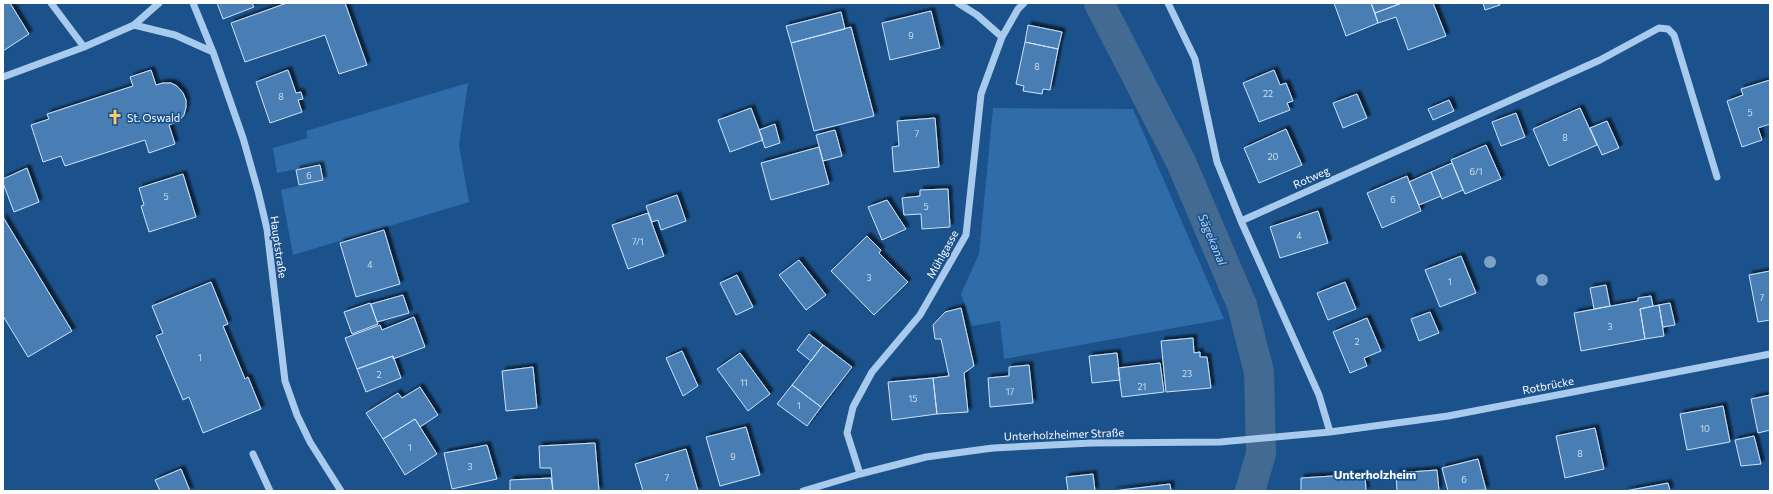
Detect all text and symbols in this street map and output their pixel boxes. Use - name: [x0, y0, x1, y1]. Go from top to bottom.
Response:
- house number: 9: [908, 30, 914, 41]
- house number: 8: [1034, 61, 1040, 72]
- house number: 22: [1263, 88, 1273, 99]
- house number: 8: [278, 91, 284, 102]
- house number: 5: [1747, 107, 1753, 118]
- church icon: St. Oswald: [106, 108, 124, 126]
- place label: St. Oswald: [127, 111, 180, 124]
- house number: 7: [915, 128, 920, 139]
- house number: 8: [1562, 132, 1568, 143]
- house number: 20: [1268, 151, 1279, 162]
- street label: Rotweg: [1291, 163, 1331, 191]
- house number: 6/1: [1469, 166, 1483, 177]
- house number: 6: [306, 170, 312, 181]
- house number: 5: [163, 191, 169, 202]
- house number: 6: [1390, 194, 1396, 205]
- house number: 5: [923, 201, 929, 212]
- water label: Sägekanal: [1196, 211, 1231, 268]
- street label: Hauptstraße: [268, 215, 290, 279]
- street label: Mühlgasse: [923, 227, 961, 280]
- house number: 4: [1296, 230, 1302, 241]
- house number: 7/1: [632, 236, 644, 247]
- house number: 4: [367, 259, 373, 270]
- house number: 3: [866, 272, 872, 283]
- house number: 1: [1448, 276, 1452, 287]
- house number: 7: [1760, 292, 1765, 303]
- house number: 3: [1607, 321, 1613, 332]
- house number: 2: [1355, 336, 1360, 347]
- house number: 1: [198, 352, 202, 363]
- house number: 23: [1182, 368, 1192, 379]
- house number: 2: [377, 369, 382, 380]
- street label: Rotbrücke: [1521, 374, 1575, 396]
- house number: 11: [740, 377, 748, 388]
- house number: 21: [1138, 381, 1146, 392]
- house number: 17: [1006, 386, 1015, 397]
- house number: 15: [908, 393, 918, 404]
- house number: 1: [797, 400, 801, 411]
- house number: 10: [1700, 423, 1710, 434]
- street label: Unterholzheimer Straße: [1004, 425, 1125, 443]
- house number: 1: [408, 442, 412, 453]
- house number: 8: [1577, 448, 1583, 459]
- house number: 9: [730, 451, 736, 462]
- house number: 3: [467, 461, 473, 472]
- district label: Unterholzheim: [1334, 467, 1416, 481]
- house number: 7: [665, 472, 670, 483]
- house number: 6: [1461, 474, 1467, 485]

